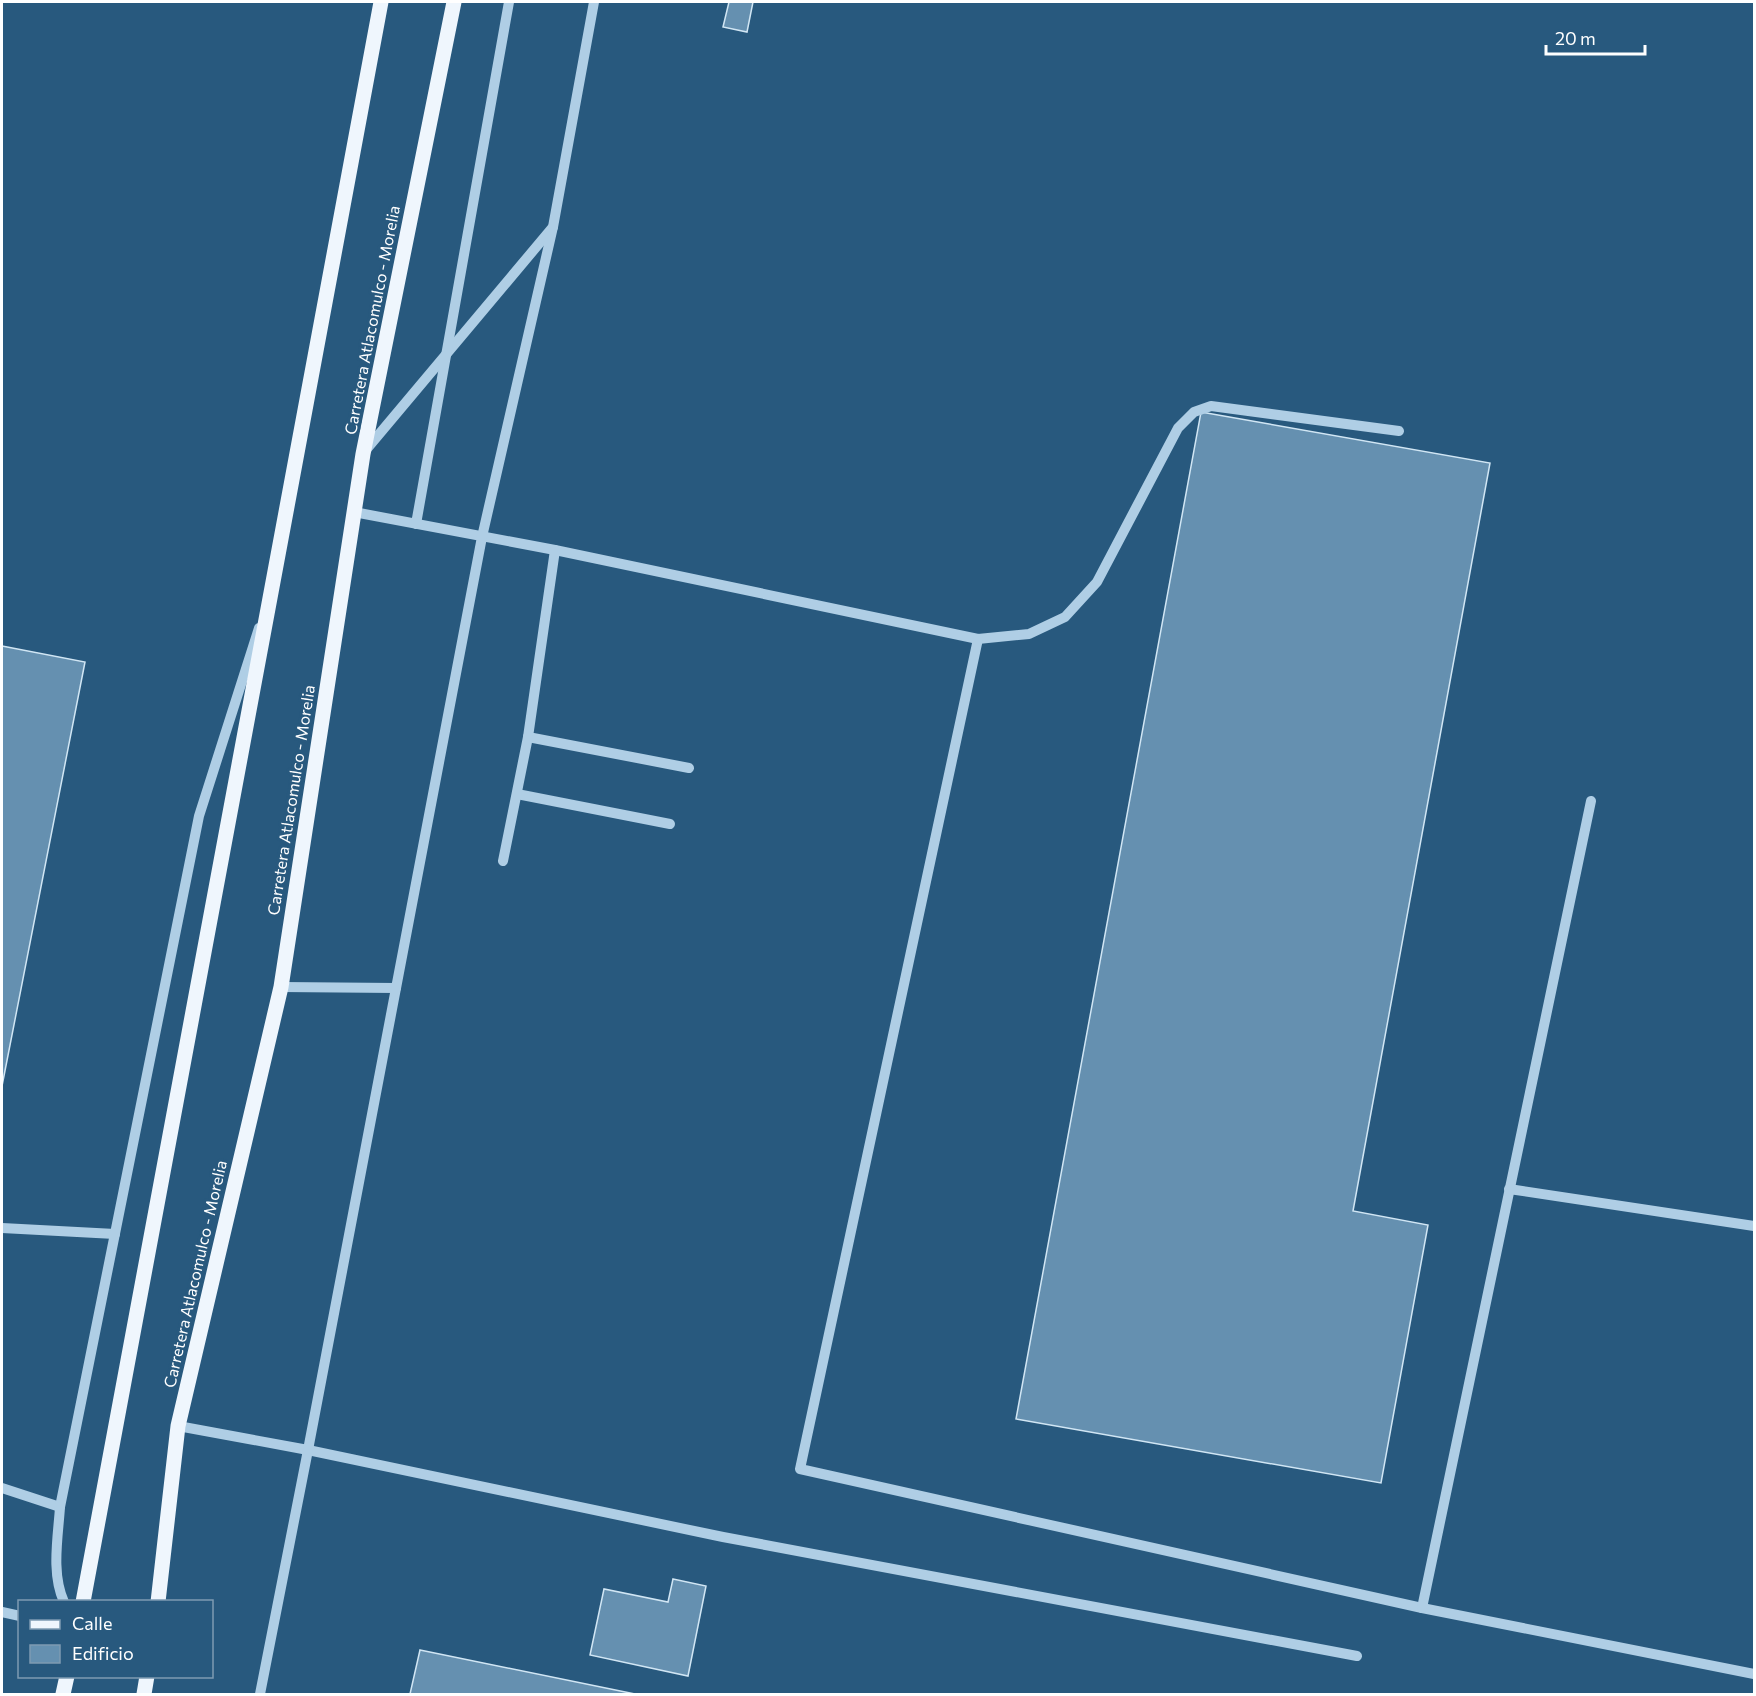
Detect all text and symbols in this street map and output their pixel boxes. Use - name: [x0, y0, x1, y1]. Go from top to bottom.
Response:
- scale bar: [1546, 18, 1645, 56]
- text: 20 m: [1555, 27, 1596, 49]
- street label: Carretera Atlacomulco - Morelia: [340, 204, 403, 436]
- street label: Carretera Atlacomulco - Morelia: [263, 683, 318, 916]
- street label: Carretera Atlacomulco - Morelia: [159, 1158, 230, 1389]
- legend: [18, 1600, 213, 1678]
- text: Calle: [72, 1612, 112, 1634]
- text: Edificio: [72, 1642, 134, 1664]

